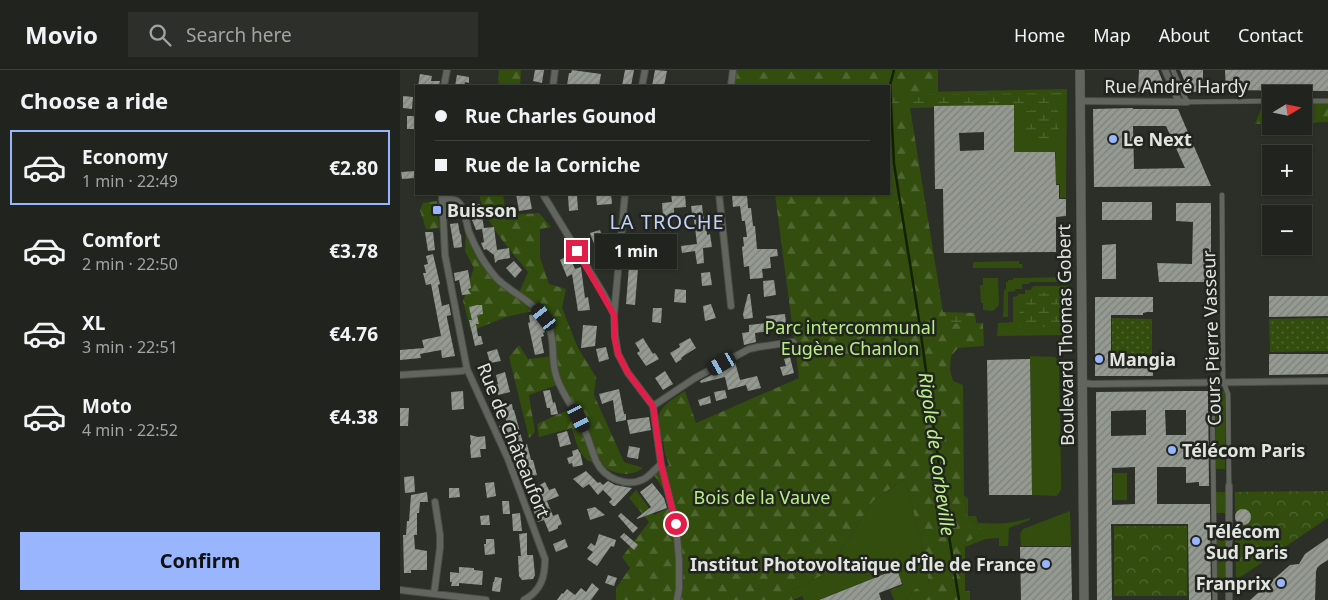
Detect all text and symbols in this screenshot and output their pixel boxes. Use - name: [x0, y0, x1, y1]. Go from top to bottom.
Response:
- search box: [128, 12, 478, 57]
- text: Movio: [25, 18, 98, 51]
- icon: search: [146, 21, 174, 49]
- text: Search here: [186, 22, 292, 48]
- text: Home: [1014, 23, 1065, 47]
- text: Map: [1093, 23, 1131, 47]
- text: About: [1159, 23, 1210, 47]
- text: Contact: [1238, 23, 1303, 47]
- street label: Rue André Hardy: [1104, 74, 1249, 98]
- text: Choose a ride: [20, 85, 168, 115]
- north arrow: [1262, 85, 1312, 135]
- map controls: [1262, 85, 1312, 255]
- text: Rue Charles Gounod: [465, 103, 656, 129]
- place label: Le Next: [1123, 127, 1192, 151]
- marker: Le Next: [1107, 133, 1119, 145]
- text: Economy: [82, 144, 168, 170]
- icon: car: [22, 145, 67, 190]
- button: +: [1262, 145, 1312, 195]
- text: Rue de la Corniche: [465, 152, 640, 178]
- text: €2.80: [329, 155, 378, 181]
- text: 1 min · 22:49: [82, 170, 178, 192]
- place label: Buisson: [447, 198, 517, 222]
- marker: Buisson: [431, 204, 443, 216]
- button: −: [1262, 205, 1312, 255]
- district label: LA TROCHE: [609, 208, 725, 235]
- street label: Boulevard Thomas Gobert: [1051, 224, 1079, 446]
- text: Comfort: [82, 227, 161, 253]
- icon: car: [22, 228, 67, 273]
- callout: 1 min: [594, 234, 677, 268]
- text: €3.78: [329, 238, 378, 264]
- route end: [566, 240, 588, 262]
- text: 1 min: [614, 240, 658, 262]
- street label: Cours Pierre Vasseur: [1196, 249, 1226, 426]
- text: 2 min · 22:50: [82, 253, 178, 275]
- car: [528, 301, 559, 333]
- text: XL: [82, 310, 105, 336]
- icon: car: [22, 311, 67, 356]
- park label: Parc intercommunal Eugène Chanlon: [764, 315, 936, 360]
- text: €4.76: [329, 321, 378, 347]
- text: 3 min · 22:51: [82, 336, 178, 358]
- place label: Mangia: [1109, 347, 1176, 371]
- car: [705, 350, 738, 378]
- marker: Mangia: [1093, 353, 1105, 365]
- street label: Rue de Châteaufort: [472, 359, 556, 521]
- water label: Rigole de Corbeville: [913, 371, 961, 537]
- text: Moto: [82, 393, 132, 419]
- icon: car: [22, 394, 67, 439]
- car: [565, 401, 592, 435]
- text: €4.38: [329, 404, 378, 430]
- text: 4 min · 22:52: [82, 419, 178, 441]
- place label: Télécom Paris: [1182, 438, 1305, 462]
- marker: Télécom Paris: [1166, 444, 1178, 456]
- park label: Bois de la Vauve: [694, 485, 830, 509]
- route start: [665, 513, 687, 535]
- place label: Télécom Sud Paris: [1206, 519, 1288, 564]
- button: Confirm: [20, 532, 380, 590]
- marker: Télécom Sud Paris: [1190, 535, 1202, 547]
- place label: Institut Photovoltaïque d'Île de France: [690, 552, 1036, 576]
- marker: Institut Photovoltaïque d'Île de France: [1040, 558, 1052, 570]
- place label: Franprix: [1196, 571, 1272, 595]
- marker: Franprix: [1275, 577, 1287, 589]

